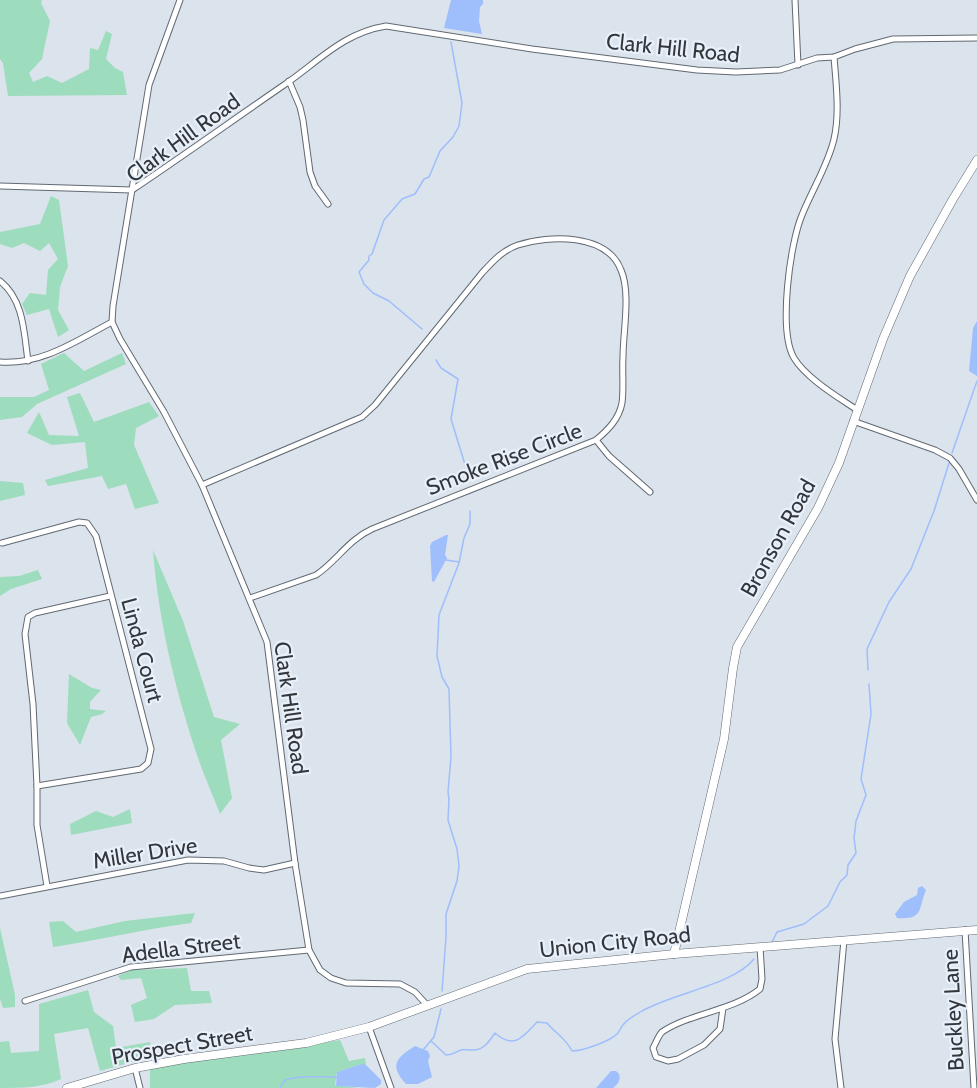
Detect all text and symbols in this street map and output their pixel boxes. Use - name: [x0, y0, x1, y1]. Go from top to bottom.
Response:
- street label: Clark Hill Road: [605, 28, 741, 68]
- street label: Clark Hill Road: [121, 88, 245, 188]
- street label: Smoke Rise Circle: [422, 417, 586, 501]
- street label: Bronson Road: [735, 474, 821, 602]
- street label: Linda Court: [115, 595, 169, 706]
- street label: Clark Hill Road: [268, 640, 314, 776]
- street label: Miller Drive: [91, 831, 199, 875]
- street label: Union City Road: [538, 921, 692, 963]
- street label: Adella Street: [120, 927, 242, 969]
- street label: Buckley Lane: [936, 948, 970, 1072]
- street label: Prospect Street: [109, 1019, 255, 1071]

